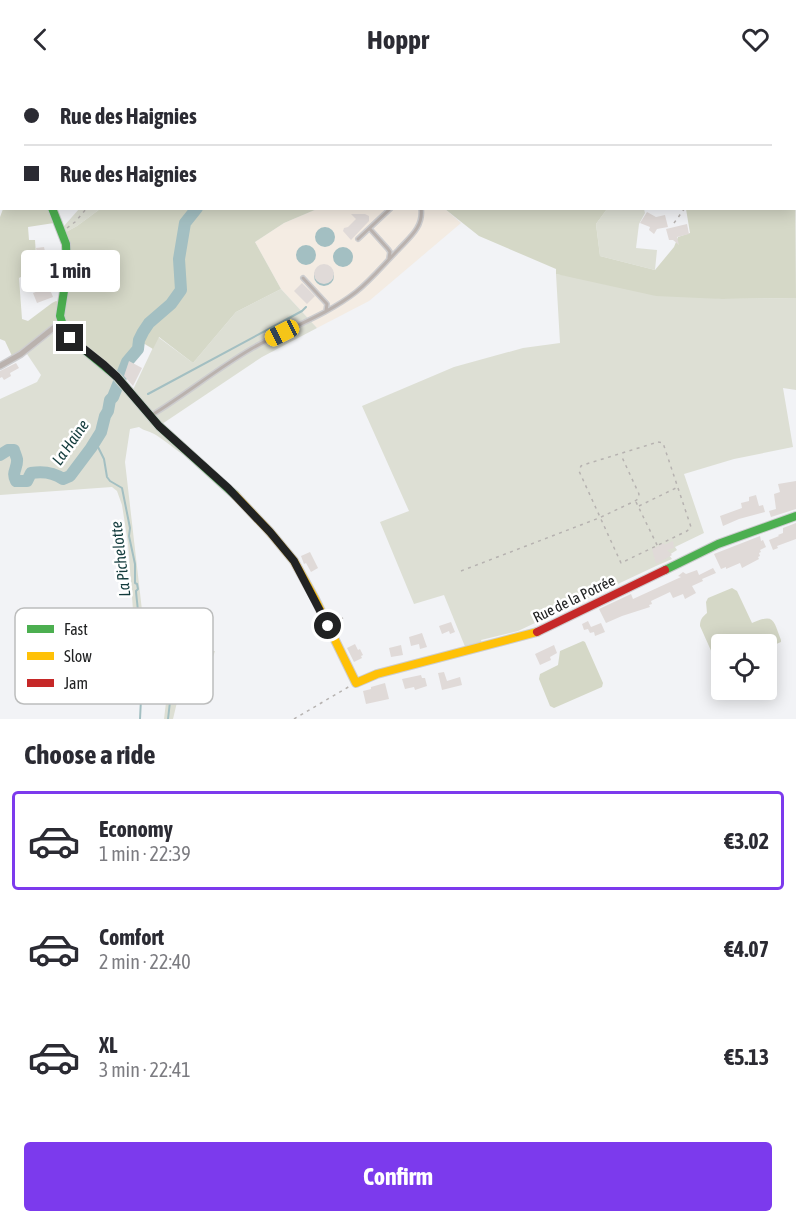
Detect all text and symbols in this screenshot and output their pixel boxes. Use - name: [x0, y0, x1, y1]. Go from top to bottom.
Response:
- icon: back: [24, 23, 57, 56]
- icon: heart: [739, 23, 772, 56]
- text: Hoppr: [367, 24, 429, 55]
- text: Rue des Haignies: [60, 103, 197, 129]
- text: Rue des Haignies: [60, 161, 197, 187]
- callout: 1 min: [20, 251, 119, 293]
- text: 1 min: [50, 259, 91, 282]
- car: [262, 317, 302, 349]
- route end: [56, 324, 83, 351]
- water label: La Haine: [48, 416, 92, 468]
- water label: La Pichelotte: [106, 520, 134, 598]
- street label: Rue de la Potrée: [530, 571, 618, 626]
- legend: [15, 608, 213, 704]
- route start: [314, 612, 341, 639]
- text: Fast: [64, 620, 88, 638]
- map controls: [711, 634, 777, 700]
- button: locate: [711, 634, 777, 700]
- text: Slow: [64, 647, 92, 665]
- text: Jam: [64, 674, 88, 692]
- text: Choose a ride: [24, 739, 156, 770]
- icon: car: [27, 814, 81, 868]
- text: Economy: [99, 816, 173, 842]
- text: €3.02: [724, 828, 769, 854]
- text: 1 min · 22:39: [99, 842, 191, 865]
- icon: car: [27, 922, 81, 976]
- text: Comfort: [99, 924, 164, 950]
- text: €4.07: [724, 936, 769, 962]
- text: 2 min · 22:40: [99, 950, 191, 973]
- icon: car: [27, 1030, 81, 1084]
- text: XL: [99, 1032, 117, 1058]
- text: €5.13: [724, 1044, 769, 1070]
- text: 3 min · 22:41: [99, 1058, 191, 1081]
- button: Confirm: [24, 1142, 772, 1211]

